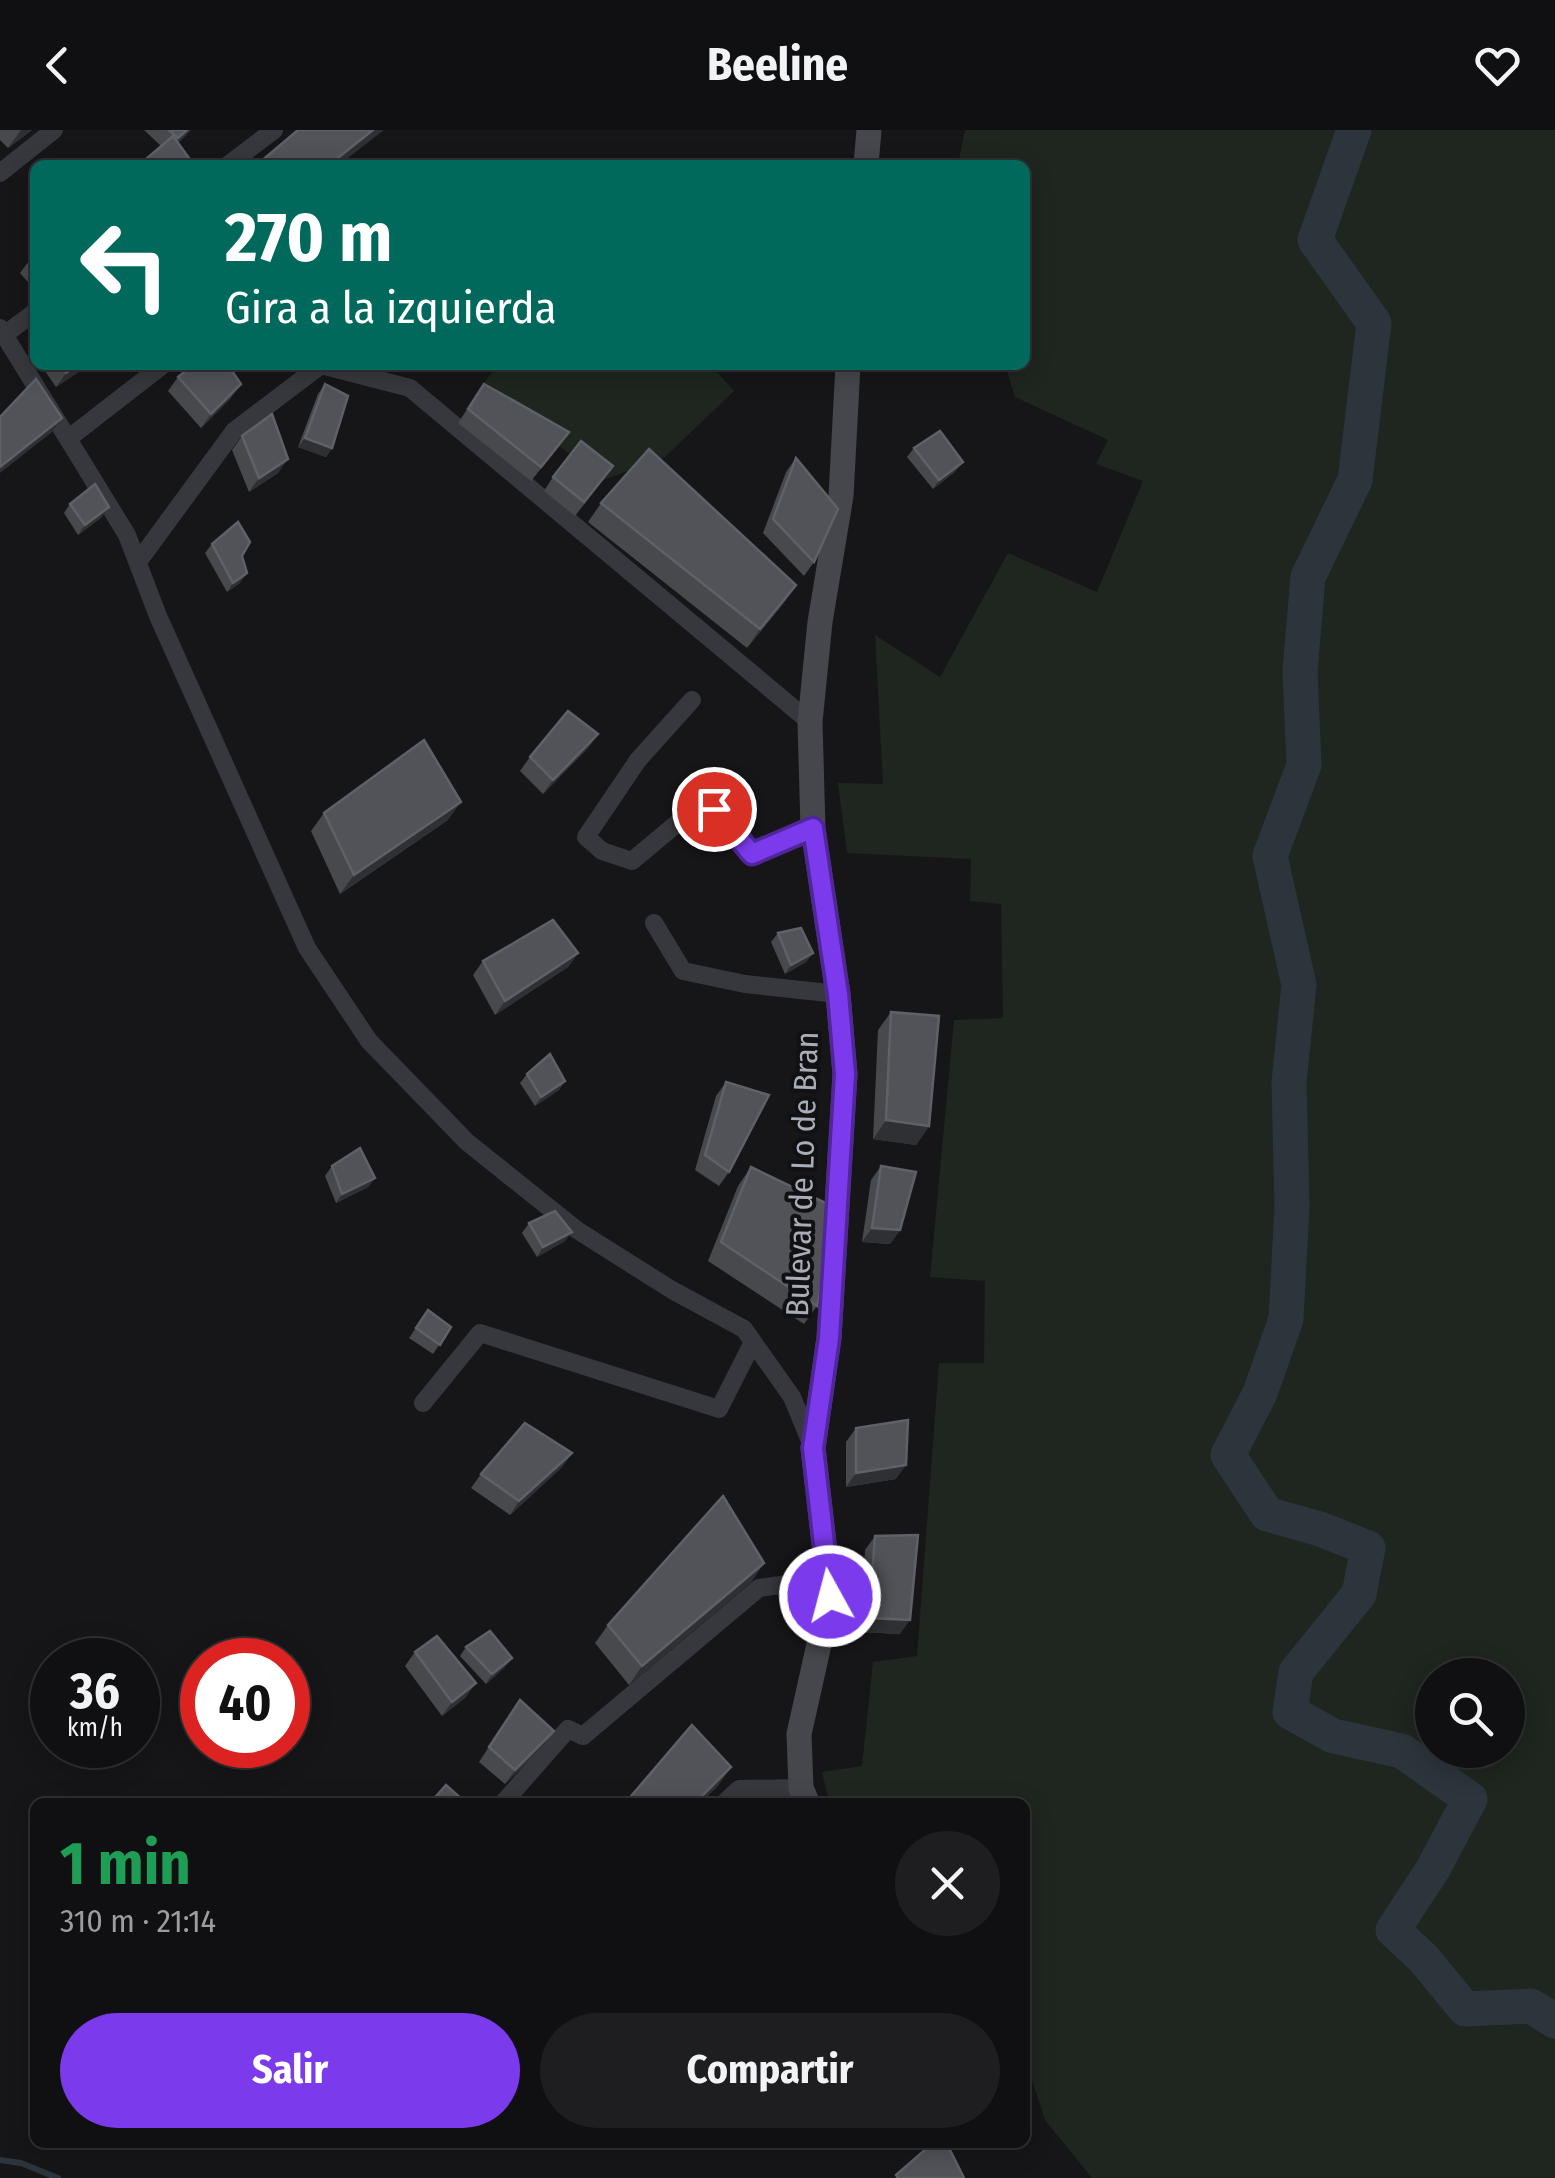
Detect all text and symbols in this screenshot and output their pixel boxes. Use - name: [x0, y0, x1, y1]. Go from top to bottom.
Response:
- icon: back: [30, 38, 85, 93]
- text: Beeline: [707, 38, 848, 92]
- icon: heart: [1470, 38, 1525, 93]
- text: 270 m: [225, 196, 392, 280]
- icon: left: [60, 200, 190, 330]
- text: Gira a la izquierda: [225, 281, 557, 335]
- pin: [672, 767, 757, 852]
- icon: arrive: [687, 782, 742, 837]
- street label: Bulevar de Lo de Bran: [778, 1031, 826, 1317]
- position arrow: [778, 1544, 882, 1648]
- speed limit sign: 40: [180, 1638, 310, 1768]
- map controls: [1415, 1658, 1525, 1768]
- button: search: [1415, 1658, 1525, 1768]
- text: 36: [70, 1661, 120, 1721]
- text: km/h: [67, 1713, 123, 1743]
- text: 1 min: [60, 1828, 191, 1900]
- button: close: [895, 1831, 1000, 1936]
- text: 310 m · 21:14: [60, 1902, 216, 1940]
- button: Salir: [60, 2013, 520, 2128]
- button: Compartir: [540, 2013, 1000, 2128]

